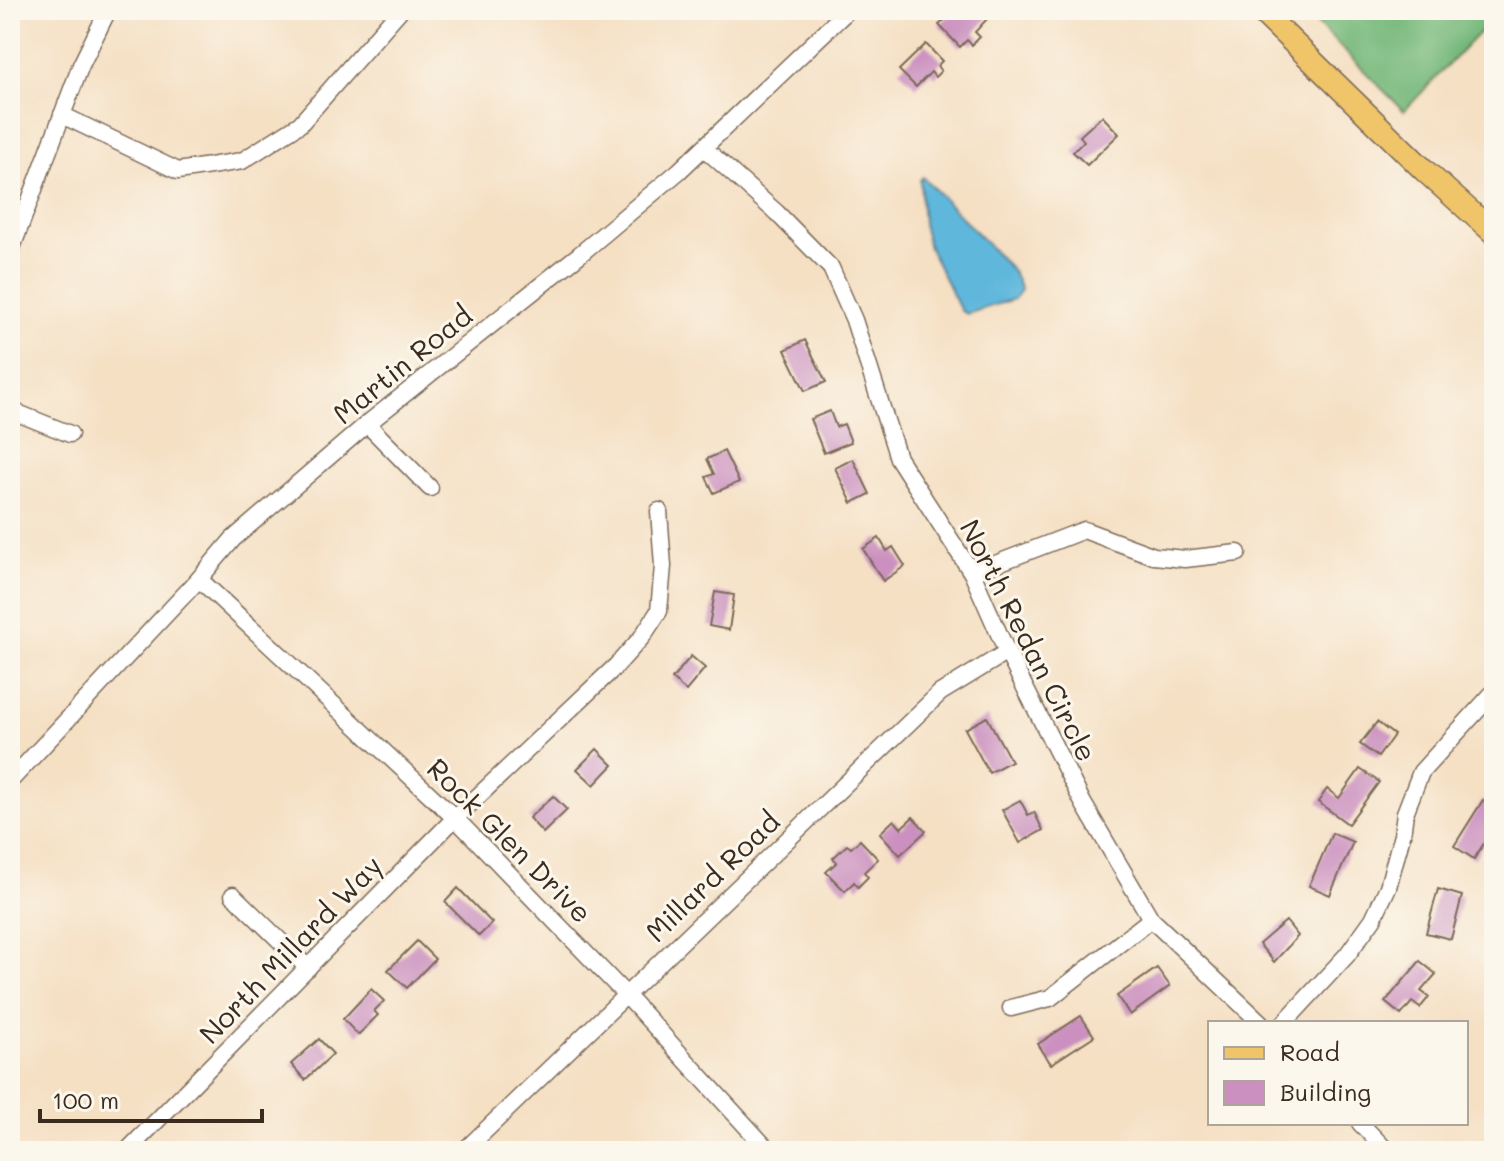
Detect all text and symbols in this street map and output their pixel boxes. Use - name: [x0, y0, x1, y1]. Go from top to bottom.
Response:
- street label: Martin Road: [325, 297, 479, 431]
- street label: North Redan Circle: [952, 513, 1106, 767]
- street label: Rock Glen Drive: [420, 750, 600, 930]
- street label: Millard Road: [637, 803, 787, 949]
- street label: North Millard Way: [191, 847, 389, 1051]
- legend: [1208, 1021, 1468, 1125]
- text: Road: [1280, 1036, 1340, 1067]
- scale bar: [40, 1073, 262, 1123]
- text: Building: [1280, 1076, 1371, 1107]
- text: 100 m: [52, 1084, 119, 1115]

